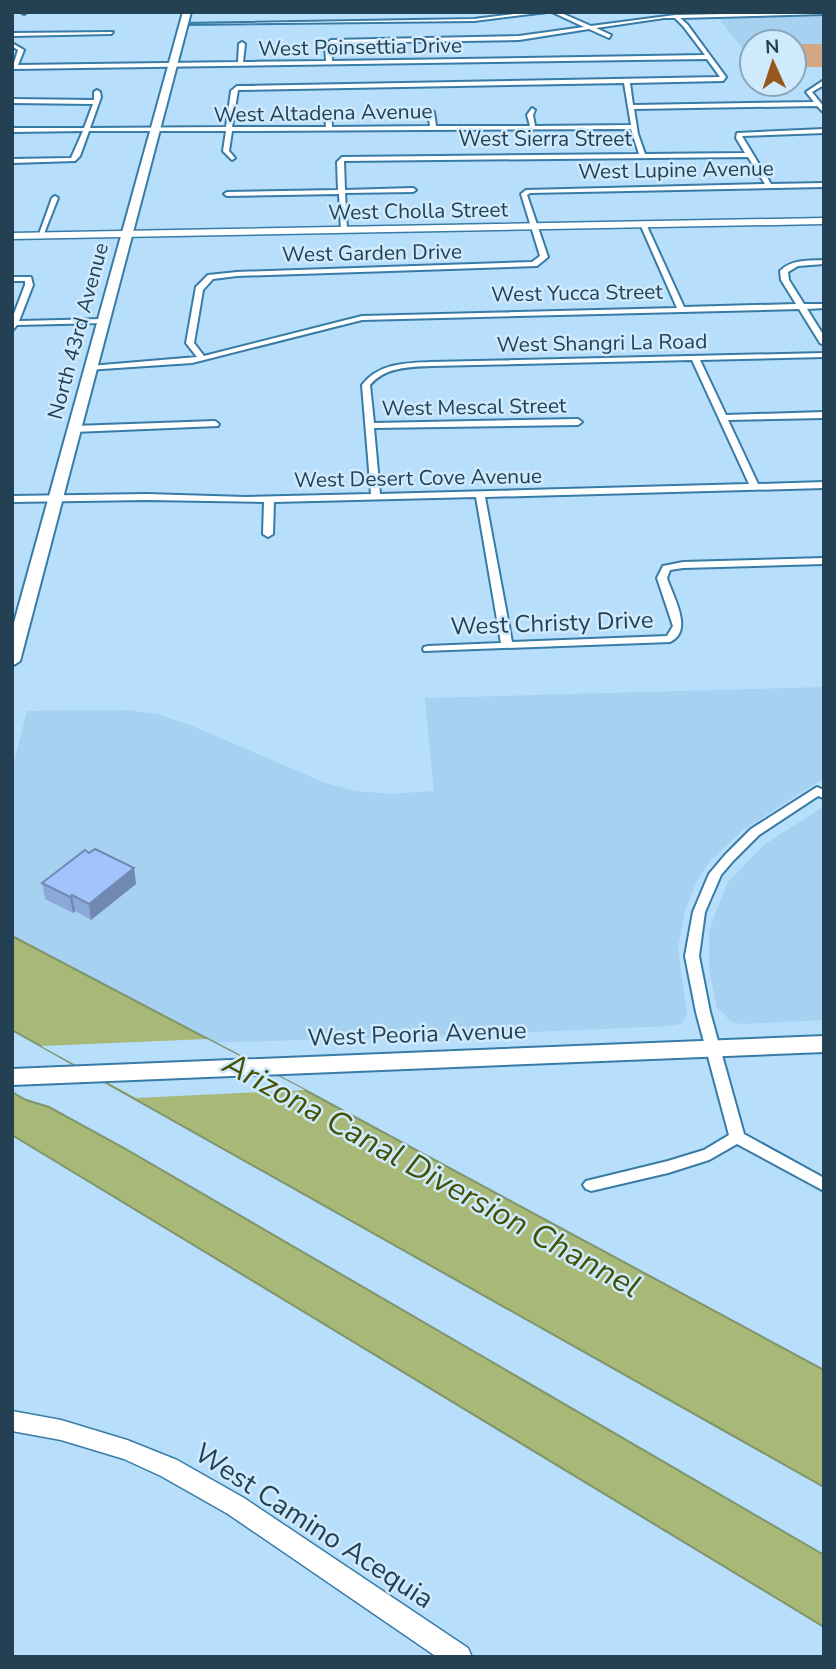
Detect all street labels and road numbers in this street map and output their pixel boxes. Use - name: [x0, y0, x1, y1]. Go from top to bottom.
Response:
- street label: West Poinsettia Drive: [258, 31, 462, 63]
- street label: West Altadena Avenue: [213, 97, 433, 129]
- street label: West Sierra Street: [458, 125, 632, 153]
- street label: West Lupine Avenue: [578, 154, 774, 186]
- street label: West Cholla Street: [328, 195, 509, 227]
- street label: West Garden Drive: [282, 237, 462, 269]
- street label: North 43rd Avenue: [41, 240, 115, 422]
- street label: West Yucca Street: [491, 277, 664, 308]
- street label: West Shangri La Road: [496, 327, 708, 359]
- street label: West Mescal Street: [381, 391, 567, 423]
- street label: West Desert Cove Avenue: [294, 462, 542, 494]
- street label: West Christy Drive: [450, 603, 654, 643]
- street label: West Peoria Avenue: [307, 1014, 527, 1054]
- street label: West Camino Acequia: [187, 1434, 441, 1618]

